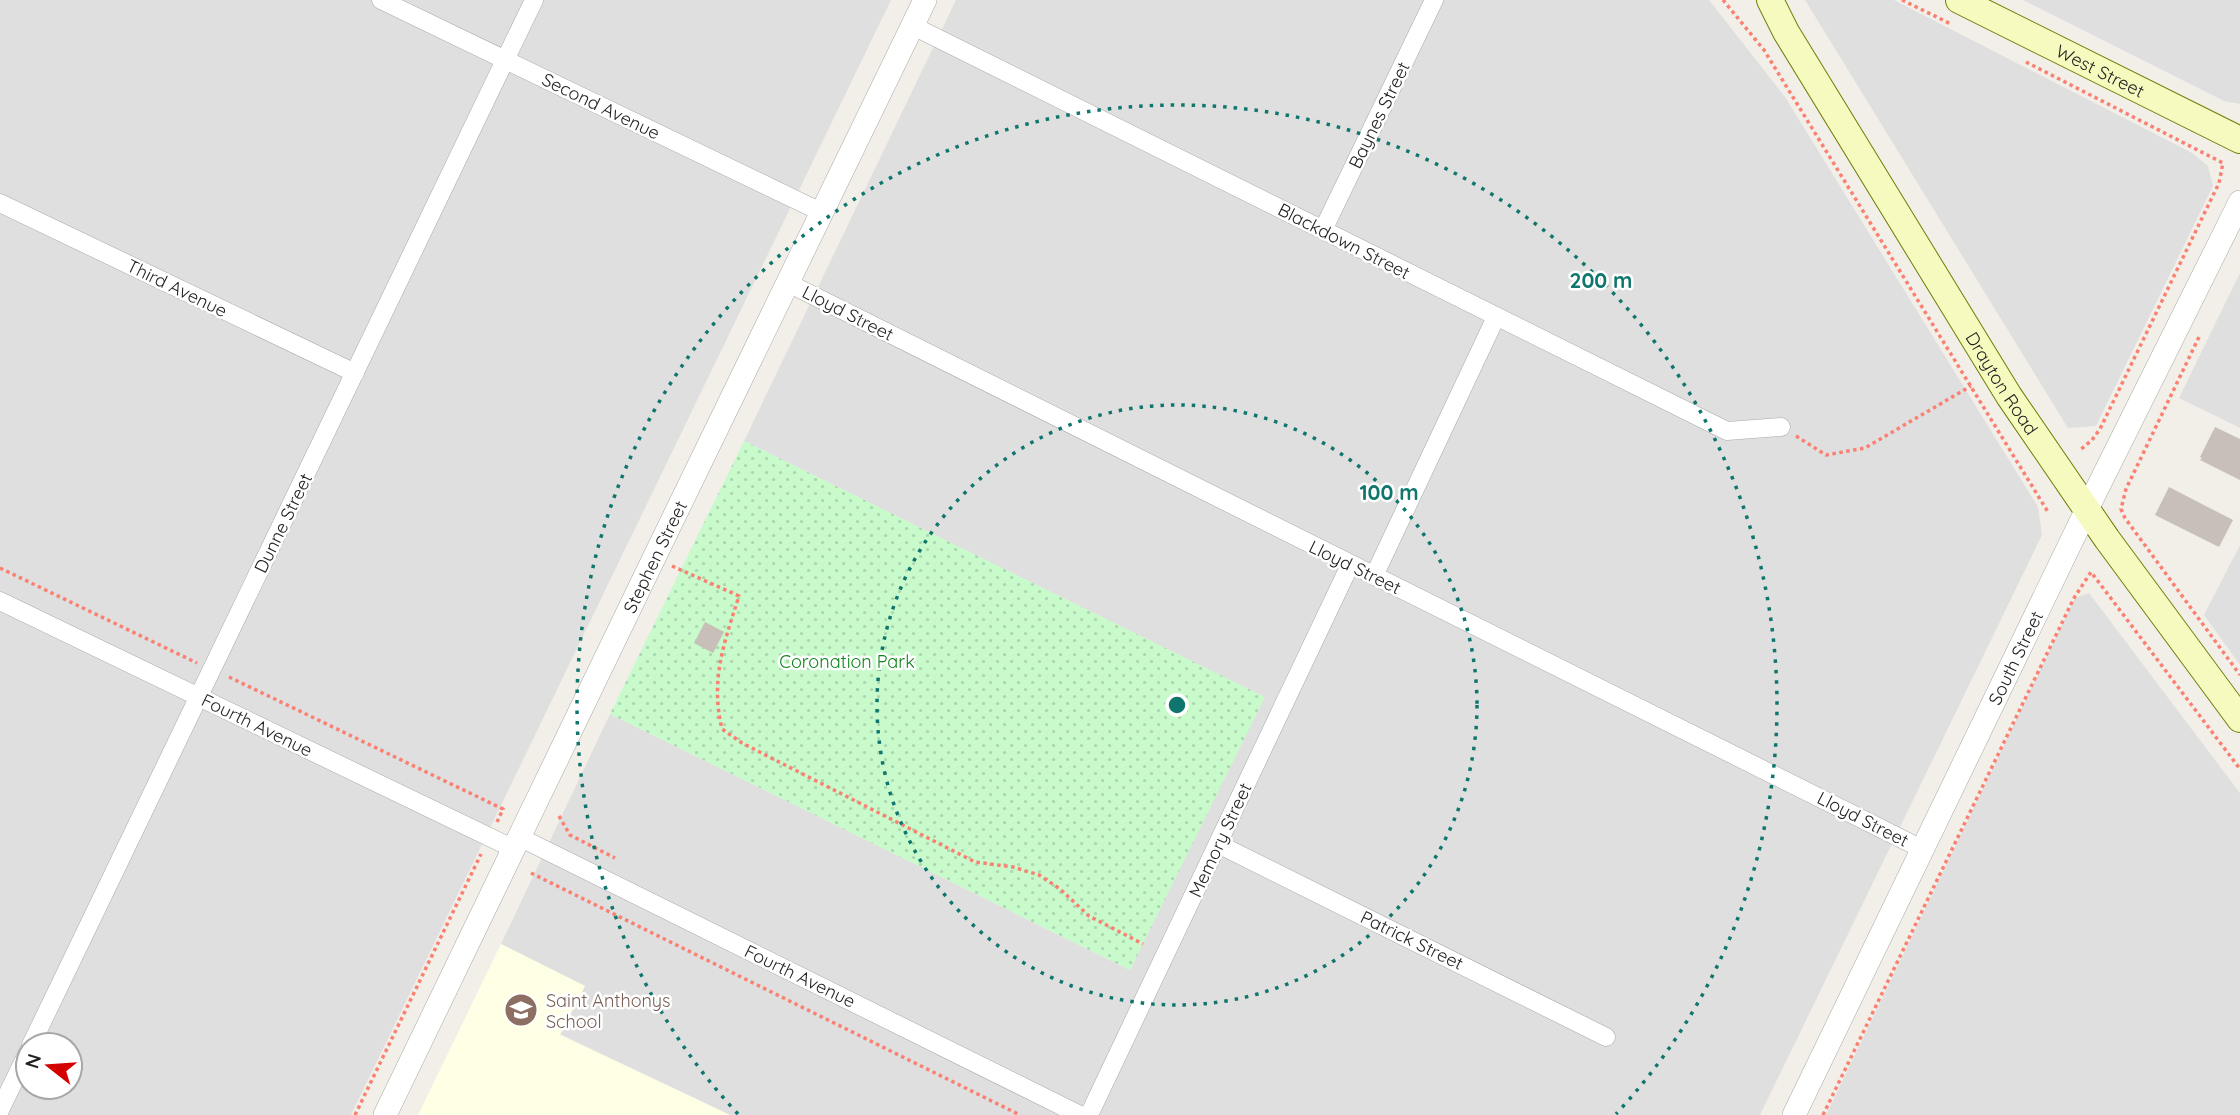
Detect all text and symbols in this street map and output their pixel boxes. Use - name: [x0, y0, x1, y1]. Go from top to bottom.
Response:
- street label: West Street: [2052, 39, 2149, 102]
- street label: Baynes Street: [1343, 58, 1415, 172]
- street label: Second Avenue: [538, 68, 664, 144]
- street label: Blackdown Street: [1274, 198, 1414, 284]
- street label: Third Avenue: [123, 254, 231, 322]
- text: 200 m: [1570, 267, 1632, 293]
- street label: Lloyd Street: [798, 280, 898, 346]
- street label: Drayton Road: [1961, 327, 2043, 439]
- street label: Dunne Street: [249, 469, 317, 577]
- text: 100 m: [1359, 479, 1419, 505]
- street label: Stephen Street: [618, 497, 692, 617]
- street label: Lloyd Street: [1305, 535, 1405, 599]
- street label: South Street: [1983, 607, 2048, 708]
- park label: Coronation Park: [779, 650, 915, 673]
- street label: Fourth Avenue: [198, 688, 316, 762]
- centre of rings: [1165, 693, 1189, 717]
- street label: Memory Street: [1183, 779, 1257, 901]
- street label: Lloyd Street: [1813, 786, 1913, 852]
- street label: Patrick Street: [1357, 905, 1467, 975]
- street label: Fourth Avenue: [741, 939, 859, 1013]
- place label: Saint Anthonys School: [546, 989, 670, 1033]
- school or university icon: Saint Anthonys School: [502, 991, 540, 1029]
- north arrow: [14, 1031, 84, 1101]
- text: N: [19, 1051, 46, 1071]

